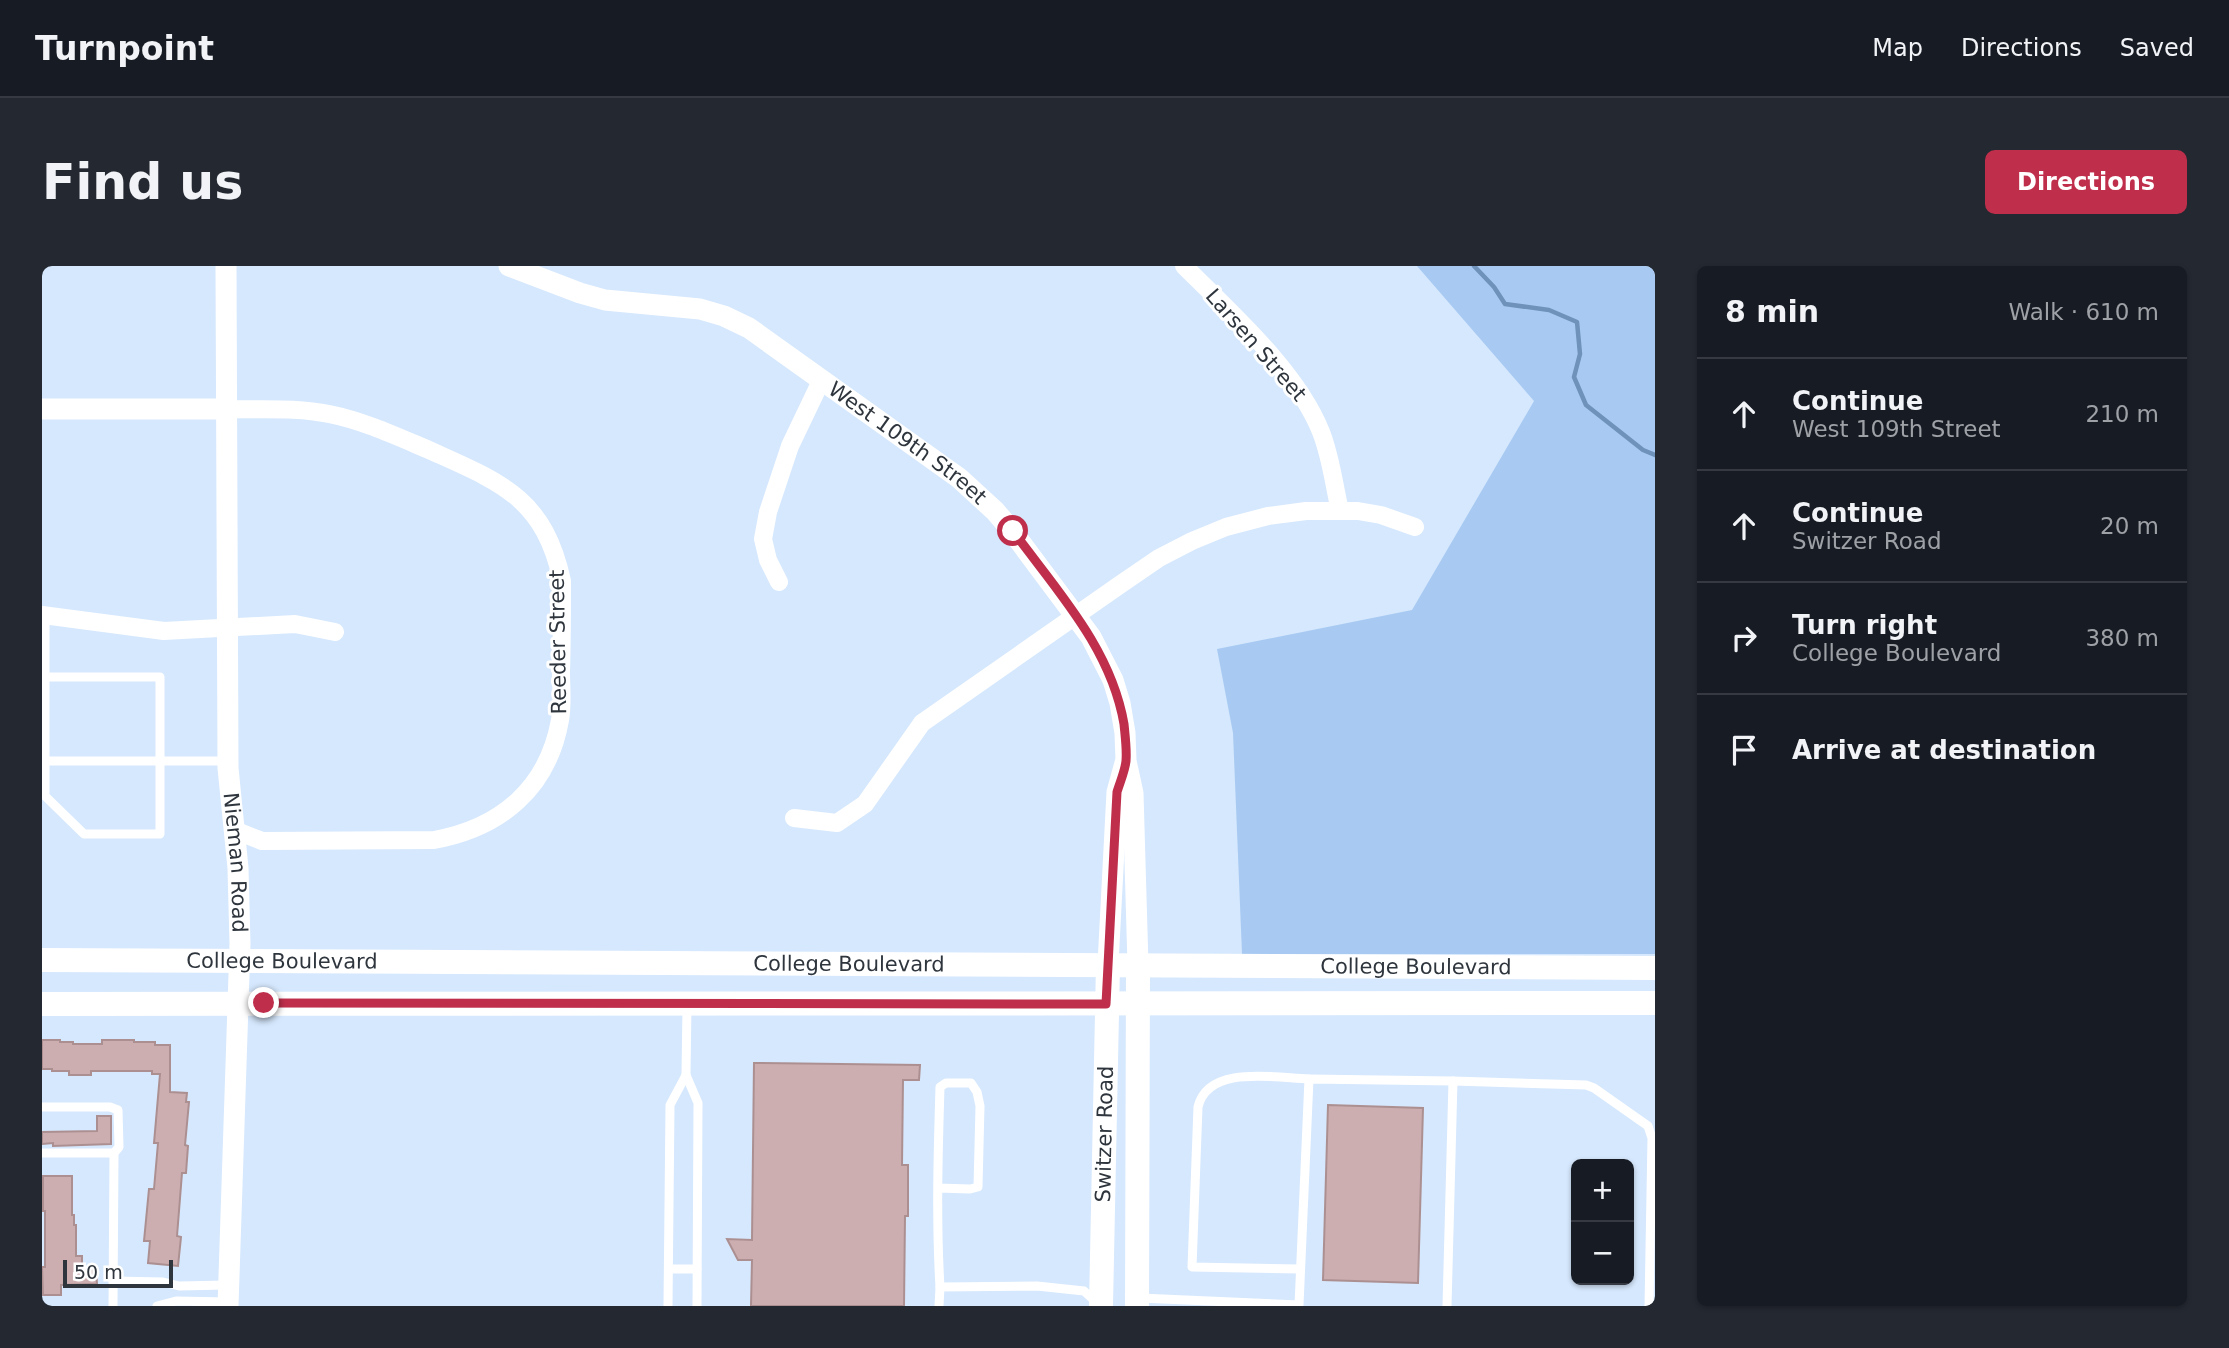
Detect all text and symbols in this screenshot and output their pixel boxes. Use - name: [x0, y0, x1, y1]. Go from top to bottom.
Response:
- text: Turnpoint: [35, 29, 214, 68]
- text: Map: [1872, 34, 1923, 62]
- text: Directions: [1961, 34, 2082, 62]
- text: Saved: [2120, 34, 2194, 62]
- button: Directions: [1985, 150, 2187, 214]
- text: Find us: [42, 154, 243, 211]
- street label: Larsen Street: [1201, 284, 1311, 406]
- text: 8 min: [1725, 294, 1819, 329]
- text: Walk · 610 m: [2008, 299, 2159, 325]
- street label: West 109th Street: [824, 377, 992, 509]
- text: Continue: [1792, 386, 1923, 416]
- icon: ahead: [1725, 395, 1763, 433]
- text: 210 m: [2085, 401, 2159, 427]
- text: West 109th Street: [1792, 416, 2001, 442]
- text: Continue: [1792, 498, 1923, 528]
- icon: ahead: [1725, 507, 1763, 545]
- text: 20 m: [2100, 513, 2159, 539]
- route start: [997, 515, 1028, 546]
- text: Switzer Road: [1792, 528, 1942, 554]
- street label: Reeder Street: [545, 569, 571, 715]
- text: Turn right: [1792, 610, 1937, 640]
- icon: right: [1725, 619, 1763, 657]
- text: 380 m: [2085, 625, 2159, 651]
- text: College Boulevard: [1792, 640, 2001, 666]
- icon: arrive: [1725, 731, 1763, 769]
- text: Arrive at destination: [1792, 735, 2096, 765]
- street label: Nieman Road: [219, 791, 252, 933]
- street label: College Boulevard: [186, 949, 378, 974]
- street label: College Boulevard: [753, 952, 945, 976]
- street label: College Boulevard: [1320, 954, 1512, 979]
- route end: [248, 987, 279, 1018]
- street label: Switzer Road: [1091, 1065, 1118, 1203]
- map controls: [1571, 1159, 1634, 1285]
- button: +: [1571, 1159, 1634, 1222]
- button: −: [1571, 1222, 1634, 1285]
- scale bar: [63, 1257, 173, 1289]
- text: 50 m: [74, 1261, 123, 1283]

